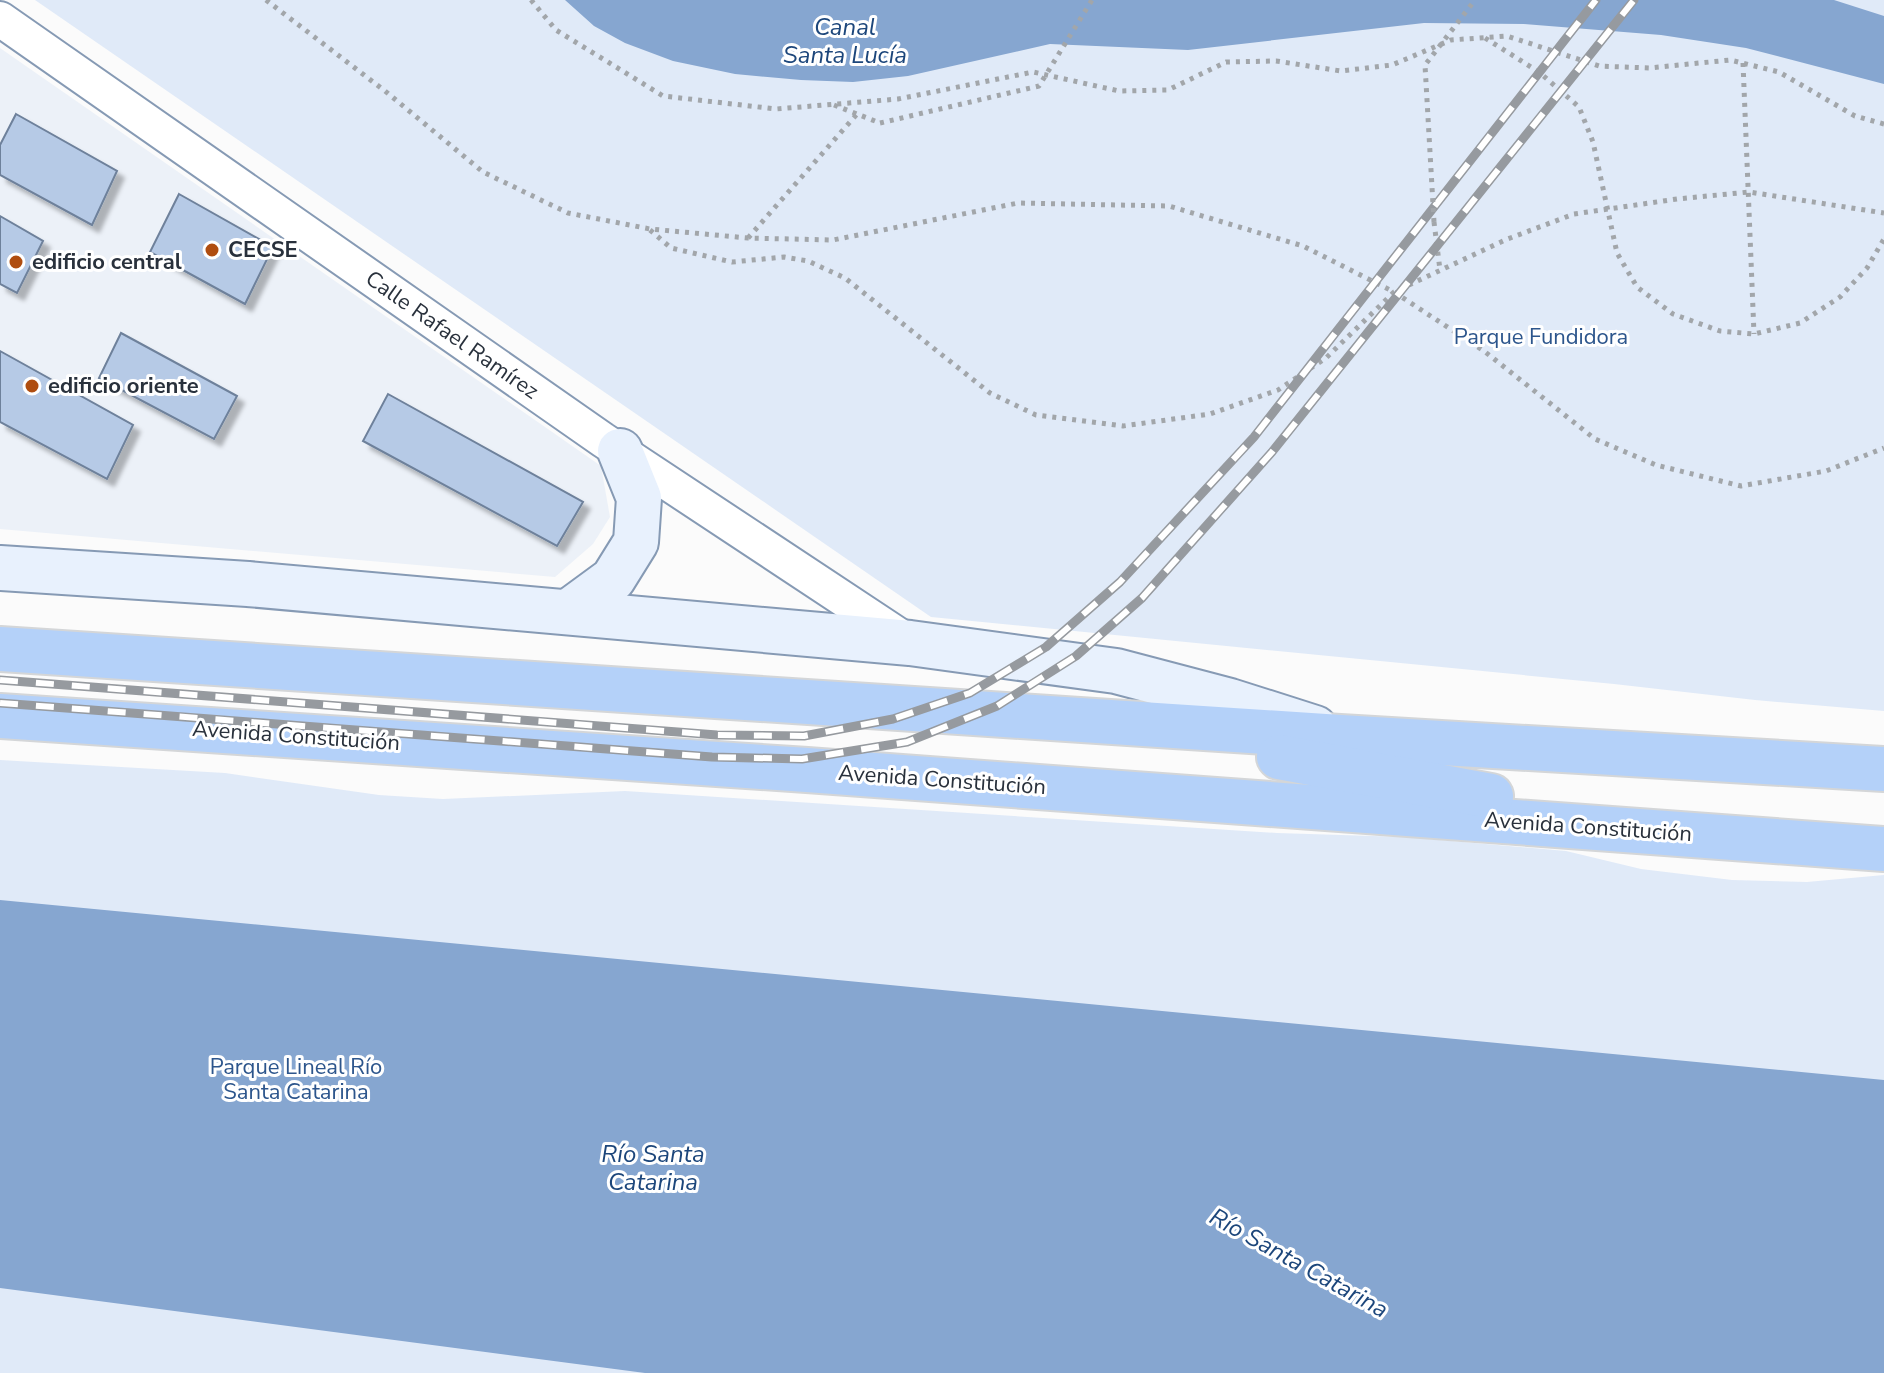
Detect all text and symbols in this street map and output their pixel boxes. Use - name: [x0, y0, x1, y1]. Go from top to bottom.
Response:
- water label: Canal Santa Lucía: [783, 11, 907, 71]
- place label: CECSE: [228, 235, 298, 265]
- marker: CECSE: [203, 241, 221, 259]
- place label: edificio central: [32, 247, 182, 277]
- marker: edificio central: [7, 253, 25, 271]
- street label: Calle Rafael Ramírez: [359, 264, 545, 406]
- park label: Parque Fundidora: [1454, 322, 1628, 352]
- place label: edificio oriente: [48, 371, 199, 401]
- marker: edificio oriente: [23, 377, 41, 395]
- street label: Avenida Constitución: [191, 714, 401, 758]
- street label: Avenida Constitución: [837, 758, 1047, 802]
- street label: Avenida Constitución: [1483, 805, 1693, 849]
- park label: Parque Lineal Río Santa Catarina: [210, 1052, 382, 1107]
- water label: Río Santa Catarina: [601, 1138, 705, 1198]
- water label: Río Santa Catarina: [1204, 1201, 1394, 1325]

